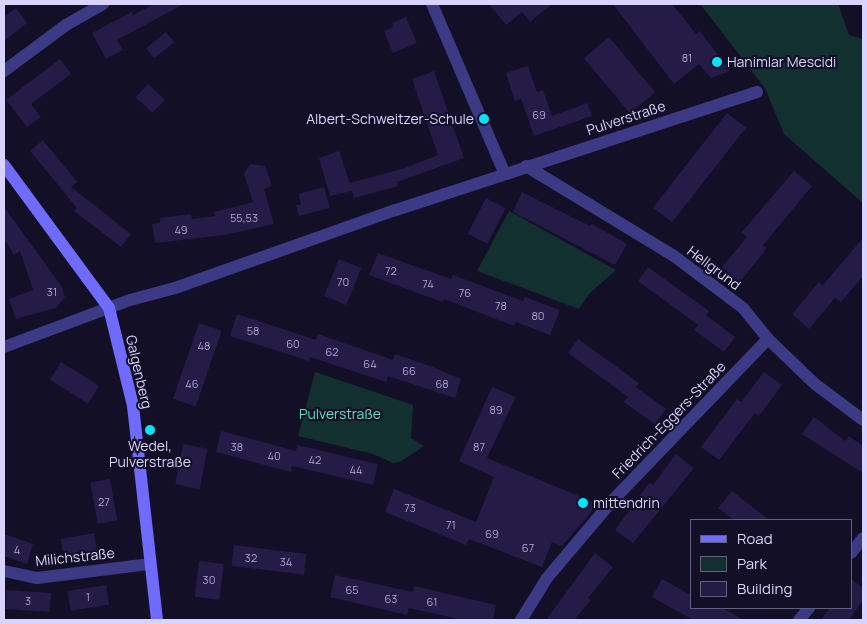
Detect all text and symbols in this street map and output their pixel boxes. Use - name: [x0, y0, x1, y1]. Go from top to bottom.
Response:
- house number: 81: [682, 51, 692, 65]
- place label: Hanimlar Mescidi: [727, 54, 836, 70]
- marker: Hanimlar Mescidi: [711, 56, 723, 68]
- street label: Pulverstraße: [584, 97, 668, 139]
- house number: 69: [532, 108, 546, 122]
- place label: Albert-Schweitzer-Schule: [306, 111, 474, 127]
- marker: Albert-Schweitzer-Schule: [478, 113, 490, 125]
- house number: 55,53: [230, 211, 258, 225]
- house number: 49: [174, 223, 188, 237]
- street label: Hellgrund: [684, 242, 744, 294]
- house number: 72: [385, 264, 397, 278]
- house number: 70: [337, 275, 349, 289]
- house number: 74: [422, 277, 434, 291]
- house number: 31: [47, 285, 57, 299]
- house number: 76: [459, 286, 471, 300]
- house number: 78: [495, 299, 507, 313]
- house number: 80: [531, 309, 545, 323]
- house number: 58: [247, 324, 259, 338]
- street label: Galgenberg: [122, 334, 156, 410]
- house number: 60: [286, 337, 300, 351]
- house number: 48: [198, 339, 210, 353]
- house number: 62: [325, 345, 339, 359]
- house number: 64: [363, 357, 377, 371]
- street label: Friedrich-Eggers-Straße: [609, 358, 729, 482]
- house number: 66: [402, 364, 416, 378]
- house number: 46: [185, 377, 199, 391]
- house number: 68: [435, 377, 449, 391]
- house number: 89: [489, 403, 503, 417]
- park label: Pulverstraße: [299, 406, 381, 422]
- marker: Wedel, Pulverstraße: [144, 424, 156, 436]
- place label: Wedel, Pulverstraße: [109, 438, 191, 471]
- house number: 38: [231, 440, 243, 454]
- house number: 87: [473, 440, 485, 454]
- house number: 40: [267, 449, 281, 463]
- house number: 42: [309, 453, 321, 467]
- house number: 44: [349, 463, 363, 477]
- house number: 27: [98, 495, 110, 509]
- place label: mittendrin: [593, 495, 660, 511]
- marker: mittendrin: [577, 497, 589, 509]
- house number: 73: [404, 501, 416, 515]
- house number: 71: [446, 518, 456, 532]
- legend: [690, 519, 852, 609]
- house number: 69: [485, 527, 499, 541]
- text: Road: [737, 528, 773, 549]
- house number: 67: [522, 541, 534, 555]
- house number: 4: [14, 543, 20, 557]
- street label: Milichstraße: [34, 544, 116, 570]
- house number: 32: [245, 551, 257, 565]
- text: Park: [737, 553, 767, 574]
- house number: 34: [280, 555, 292, 569]
- house number: 30: [203, 573, 215, 587]
- text: Building: [737, 578, 792, 599]
- house number: 65: [345, 583, 359, 597]
- house number: 1: [86, 590, 90, 604]
- house number: 63: [385, 592, 397, 606]
- house number: 3: [25, 594, 31, 608]
- house number: 61: [427, 595, 437, 609]

